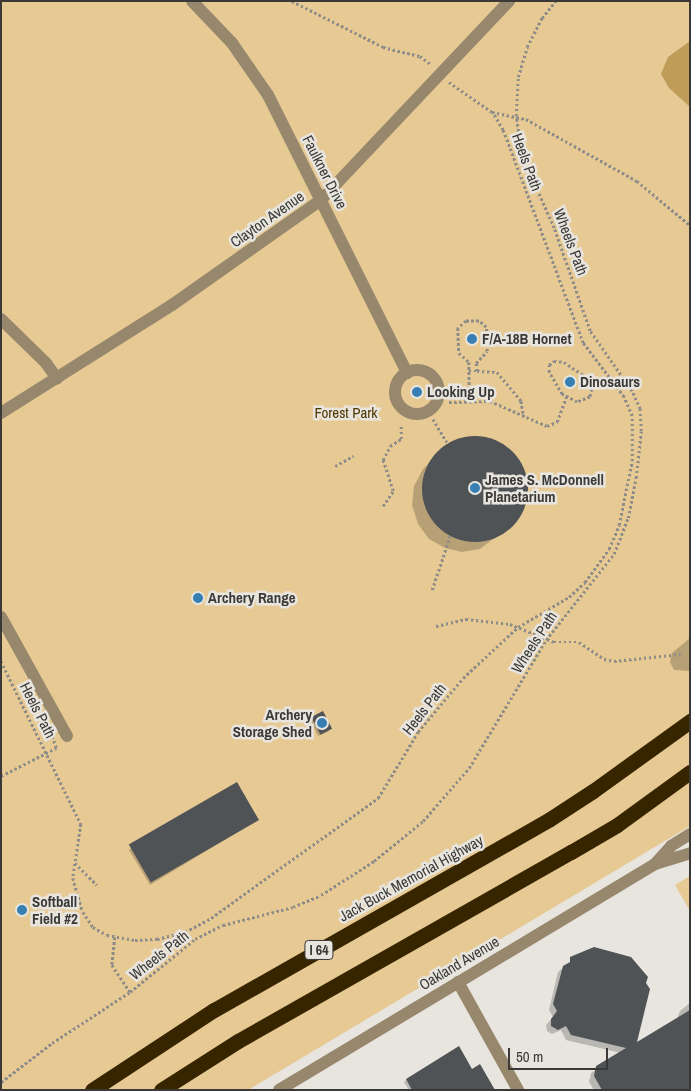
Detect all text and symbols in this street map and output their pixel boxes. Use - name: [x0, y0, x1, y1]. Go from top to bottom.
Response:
- street label: Heels Path: [508, 131, 546, 193]
- street label: Faulkner Drive: [299, 132, 351, 212]
- street label: Clayton Avenue: [226, 187, 308, 251]
- street label: Wheels Path: [550, 206, 592, 278]
- place label: F/A-18B Hornet: [482, 330, 572, 348]
- marker: F/A-18B Hornet: [466, 333, 478, 345]
- place label: Dinosaurs: [580, 373, 640, 391]
- marker: Dinosaurs: [564, 376, 576, 388]
- place label: Looking Up: [427, 383, 495, 401]
- marker: Looking Up: [411, 386, 423, 398]
- park label: Forest Park: [315, 404, 377, 422]
- place label: James S. McDonnell Planetarium: [485, 470, 604, 505]
- marker: James S. McDonnell Planetarium: [469, 482, 481, 494]
- place label: Archery Range: [208, 589, 295, 607]
- marker: Archery Range: [192, 592, 204, 604]
- street label: Wheels Path: [507, 608, 561, 676]
- street label: Heels Path: [16, 679, 60, 741]
- street label: Heels Path: [398, 680, 450, 738]
- place label: Archery Storage Shed: [233, 705, 312, 740]
- marker: Archery Storage Shed: [316, 717, 328, 729]
- street label: Jack Buck Memorial Highway: [336, 831, 486, 925]
- place label: Softball Field #2: [32, 892, 78, 927]
- marker: Softball Field #2: [16, 904, 28, 916]
- street label: Wheels Path: [126, 926, 192, 984]
- street label: Oakland Avenue: [415, 932, 503, 994]
- road number: I 64: [304, 938, 334, 962]
- scale bar: [511, 1038, 611, 1070]
- text: 50 m: [516, 1046, 543, 1067]

